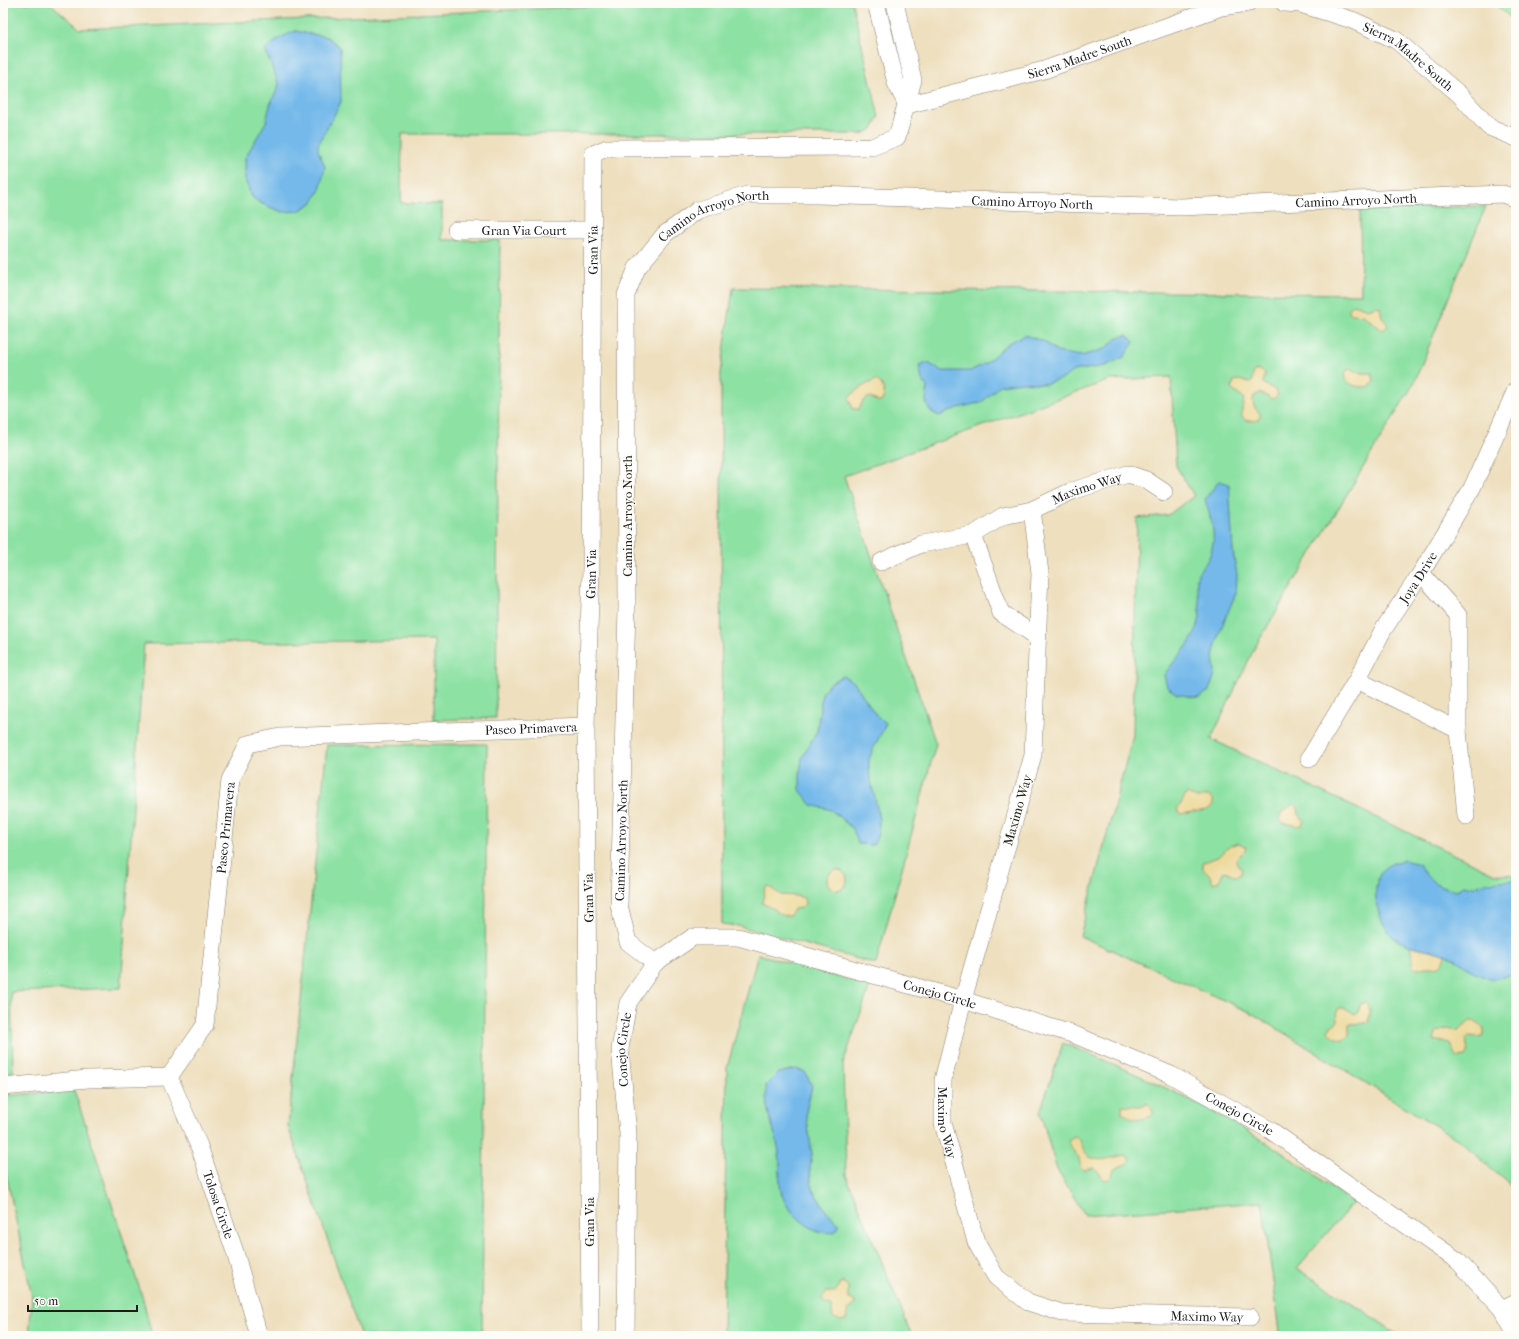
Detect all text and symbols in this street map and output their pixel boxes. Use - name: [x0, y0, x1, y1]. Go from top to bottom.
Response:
- street label: Sierra Madre South: [1361, 19, 1457, 95]
- street label: Sierra Madre South: [1026, 32, 1134, 82]
- street label: Camino Arroyo North: [655, 188, 770, 245]
- street label: Camino Arroyo North: [1295, 190, 1418, 210]
- street label: Camino Arroyo North: [971, 193, 1094, 212]
- street label: Gran Via Court: [481, 223, 567, 238]
- street label: Gran Via: [585, 224, 601, 275]
- street label: Camino Arroyo North: [620, 455, 635, 577]
- street label: Maximo Way: [1049, 469, 1125, 508]
- street label: Gran Via: [583, 548, 599, 599]
- street label: Joya Drive: [1396, 549, 1440, 607]
- street label: Paseo Primavera: [484, 719, 578, 738]
- street label: Maximo Way: [1000, 772, 1035, 847]
- street label: Camino Arroyo North: [612, 779, 630, 901]
- street label: Paseo Primavera: [213, 780, 238, 874]
- street label: Gran Via: [581, 872, 596, 923]
- street label: Conejo Circle: [901, 977, 979, 1012]
- street label: Conejo Circle: [613, 1010, 634, 1088]
- street label: Maximo Way: [935, 1086, 960, 1162]
- street label: Conejo Circle: [1203, 1089, 1277, 1139]
- street label: Tolosa Circle: [200, 1168, 237, 1241]
- street label: Gran Via: [582, 1196, 597, 1247]
- scale bar: [28, 1287, 137, 1313]
- text: 50 m: [34, 1294, 58, 1308]
- street label: Maximo Way: [1170, 1308, 1245, 1325]

